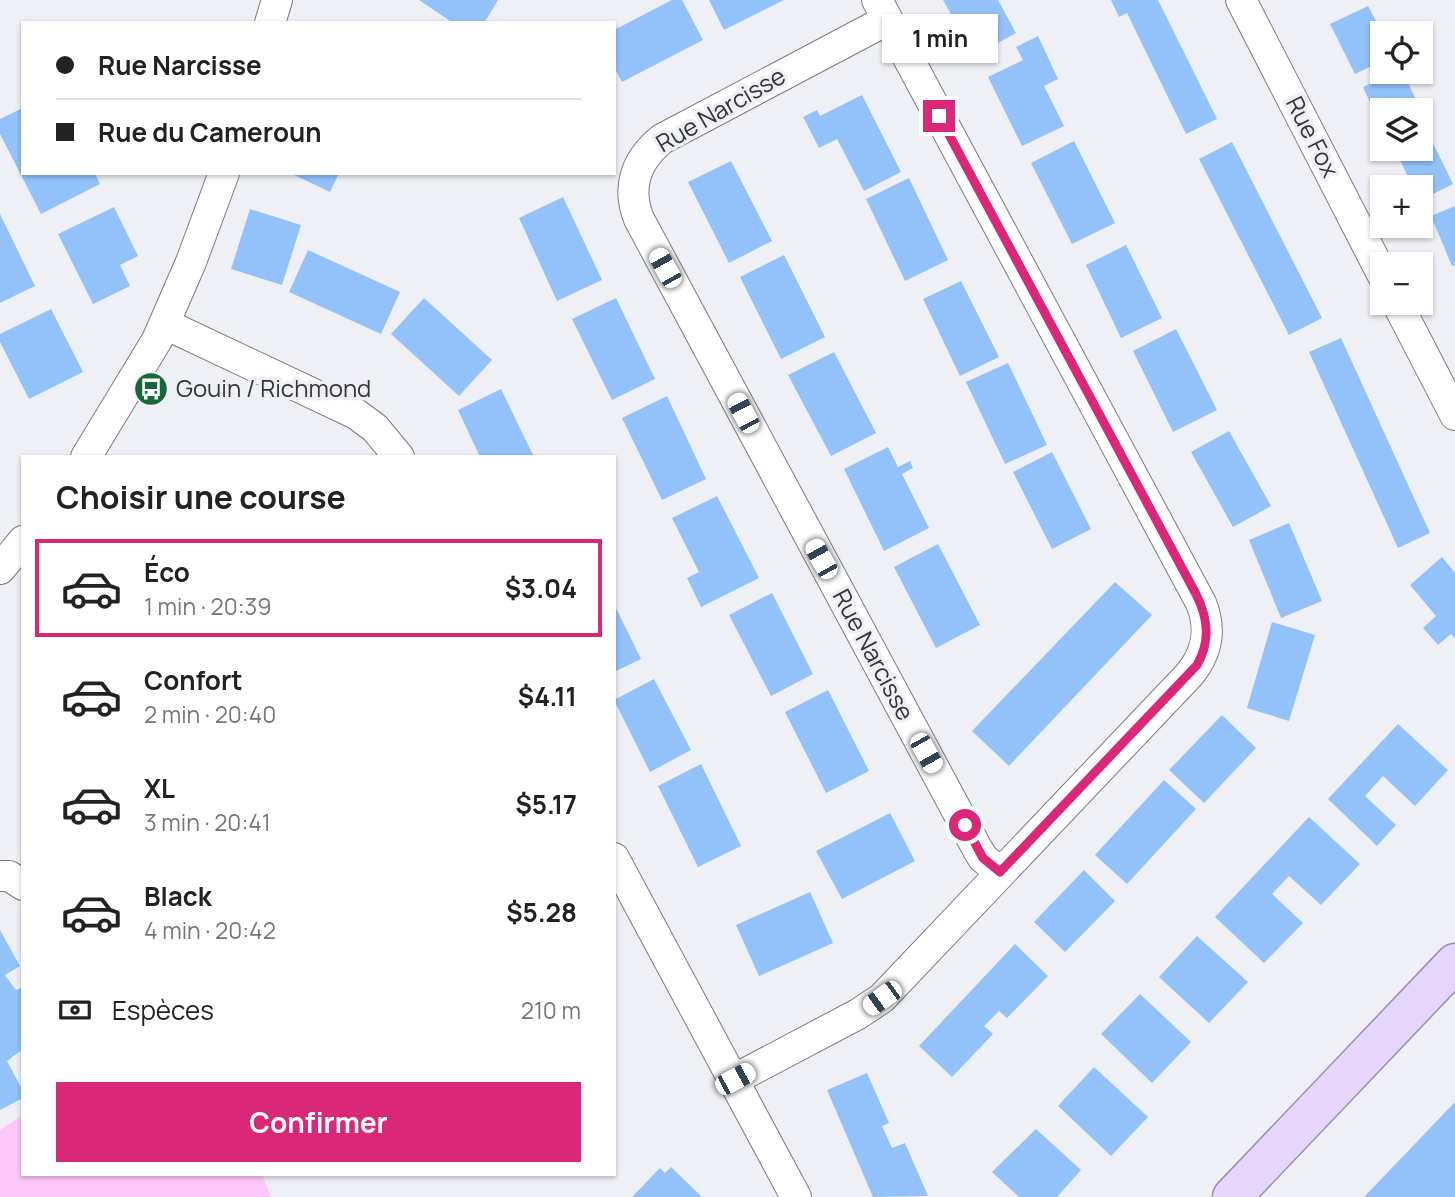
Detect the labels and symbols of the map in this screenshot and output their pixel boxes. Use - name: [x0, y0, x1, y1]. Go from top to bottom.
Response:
- callout: 1 min: [881, 15, 997, 64]
- street label: Rue Narcisse: [650, 58, 791, 159]
- street label: Rue Fox: [1279, 90, 1348, 183]
- route end: [923, 100, 955, 132]
- car: [646, 245, 685, 291]
- bus stop icon: Gouin / Richmond: [132, 370, 170, 408]
- place label: Gouin / Richmond: [176, 371, 371, 404]
- car: [724, 390, 763, 436]
- car: [802, 536, 841, 582]
- street label: Rue Narcisse: [826, 583, 923, 726]
- car: [907, 730, 946, 776]
- route start: [949, 809, 981, 841]
- car: [859, 977, 906, 1019]
- car: [712, 1060, 759, 1098]

